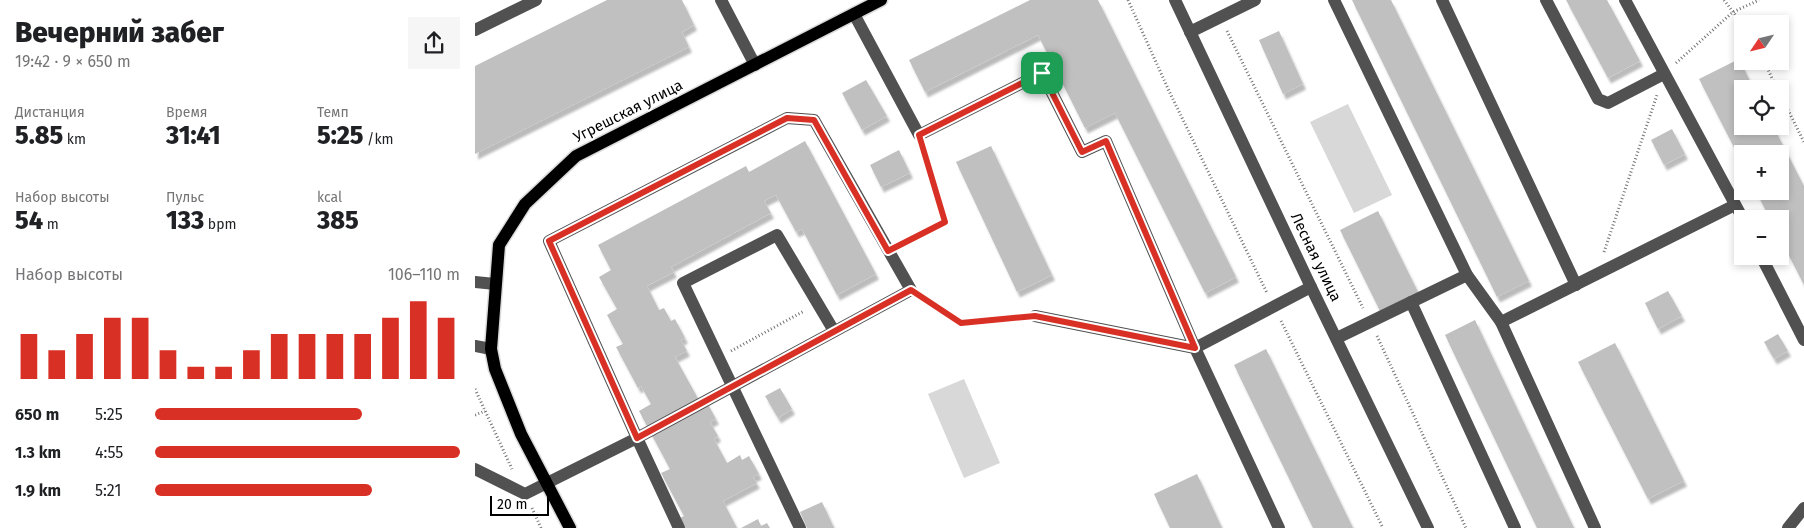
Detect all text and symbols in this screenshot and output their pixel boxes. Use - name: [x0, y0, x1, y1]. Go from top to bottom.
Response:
- north arrow: [1734, 15, 1789, 70]
- map controls: [1734, 15, 1789, 265]
- text: Вечерний забег: [15, 16, 224, 49]
- button: share: [408, 17, 460, 69]
- text: 19:42 · 9 × 650 m: [15, 52, 131, 71]
- pin: [1021, 52, 1063, 94]
- icon: arrive: [1028, 59, 1056, 87]
- street label: Угрешская улица: [570, 76, 686, 146]
- button: locate: [1734, 80, 1789, 135]
- text: Дистанция: [15, 104, 85, 121]
- text: Время: [166, 104, 208, 121]
- text: Темп: [317, 104, 349, 121]
- text: 5.85: [15, 121, 63, 151]
- text: 31:41: [166, 121, 221, 151]
- text: 5:25: [317, 121, 363, 151]
- text: km: [63, 131, 86, 148]
- text: /km: [363, 131, 394, 148]
- button: +: [1734, 145, 1789, 200]
- text: Набор высоты: [15, 189, 109, 206]
- text: Пульс: [166, 189, 204, 206]
- text: kcal: [317, 189, 342, 206]
- text: 54: [15, 206, 43, 236]
- text: 133: [166, 206, 204, 236]
- text: 385: [317, 206, 359, 236]
- street label: Лесная улица: [1287, 210, 1345, 304]
- button: −: [1734, 210, 1789, 265]
- text: m: [43, 216, 59, 233]
- text: bpm: [204, 216, 236, 233]
- text: Набор высоты: [15, 265, 123, 284]
- text: 106–110 m: [388, 265, 460, 284]
- text: 650 m: [15, 405, 59, 424]
- text: 5:25: [95, 405, 123, 424]
- text: 1.3 km: [15, 443, 61, 462]
- text: 4:55: [95, 443, 123, 462]
- text: 1.9 km: [15, 481, 61, 500]
- text: 5:21: [95, 481, 121, 500]
- scale bar: [490, 493, 549, 516]
- text: 20 m: [497, 496, 527, 513]

